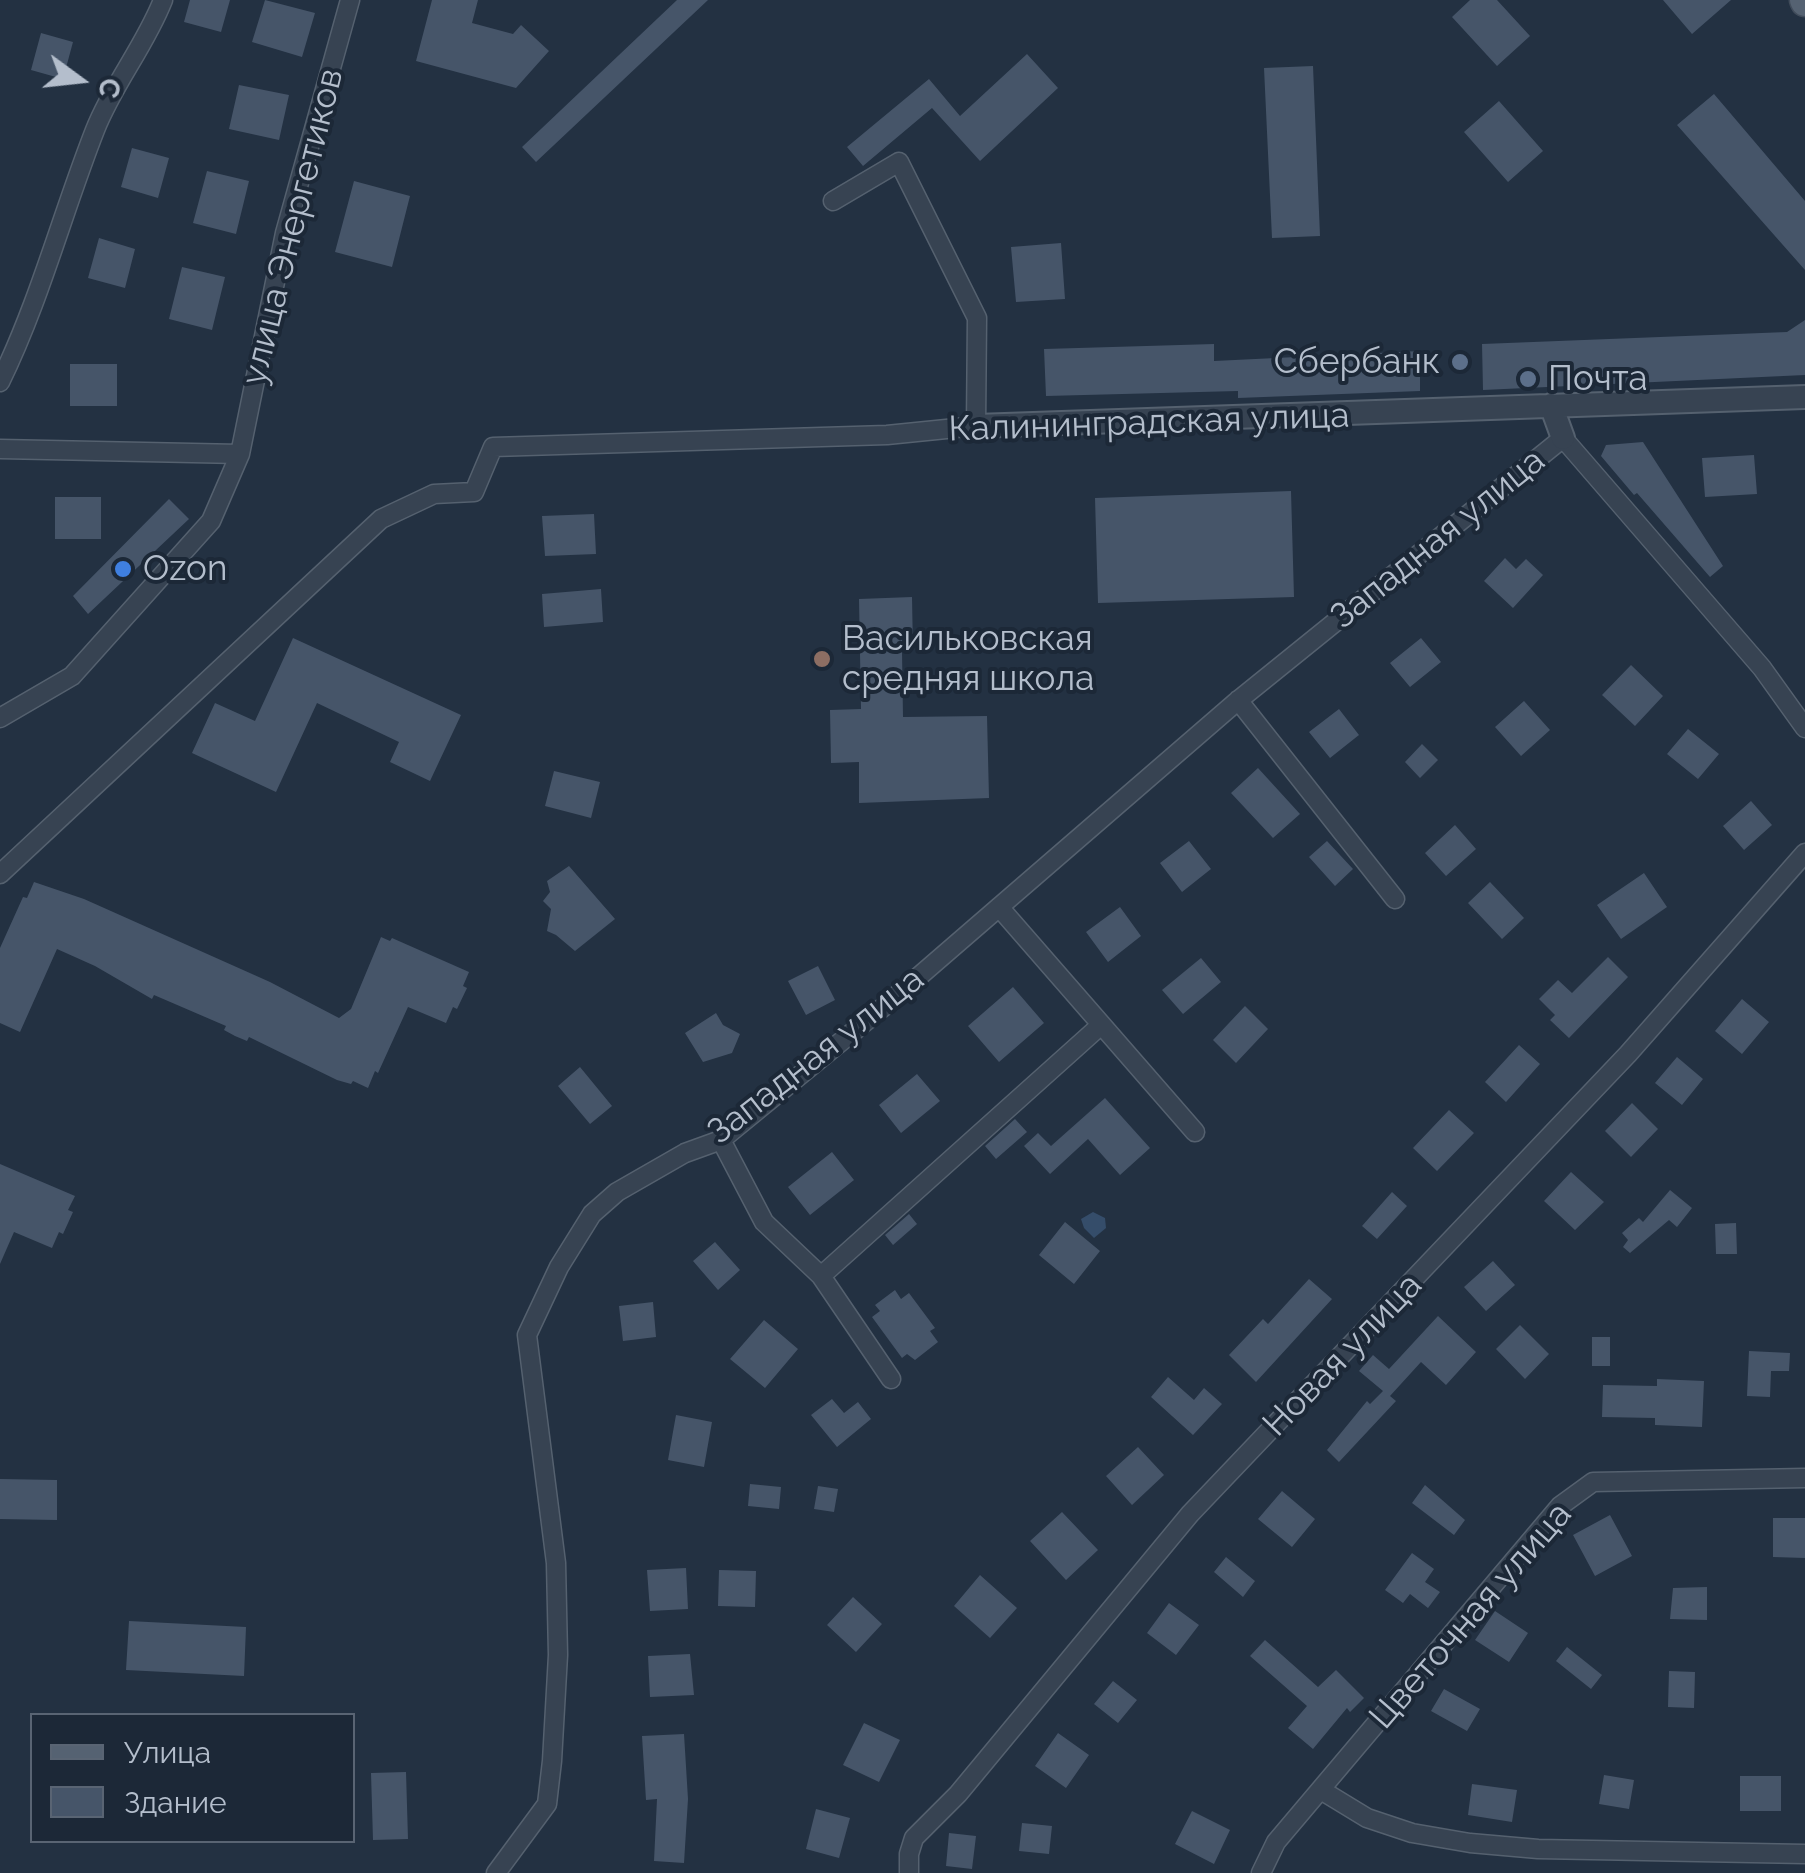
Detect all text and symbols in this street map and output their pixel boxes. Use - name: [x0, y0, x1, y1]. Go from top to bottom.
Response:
- north arrow: [30, 30, 130, 130]
- street label: улица Энергетиков: [233, 65, 353, 389]
- text: С: [91, 74, 128, 101]
- place label: Сбербанк: [1274, 341, 1440, 383]
- marker: Сбербанк: [1449, 351, 1471, 373]
- place label: Почта: [1548, 358, 1648, 400]
- marker: Почта: [1517, 368, 1539, 390]
- street label: Калининградская улица: [948, 395, 1350, 451]
- street label: Западная улица: [1323, 440, 1553, 638]
- place label: Ozon: [143, 548, 227, 590]
- marker: Ozon: [112, 558, 134, 580]
- place label: Васильковская средняя школа: [842, 618, 1094, 700]
- marker: Васильковская средняя школа: [811, 648, 833, 670]
- street label: Западная улица: [699, 959, 933, 1153]
- street label: Новая улица: [1255, 1265, 1431, 1445]
- street label: Цветочная улица: [1361, 1494, 1581, 1738]
- legend: [30, 1713, 355, 1843]
- text: Улица: [124, 1735, 211, 1770]
- text: Здание: [124, 1785, 227, 1820]

